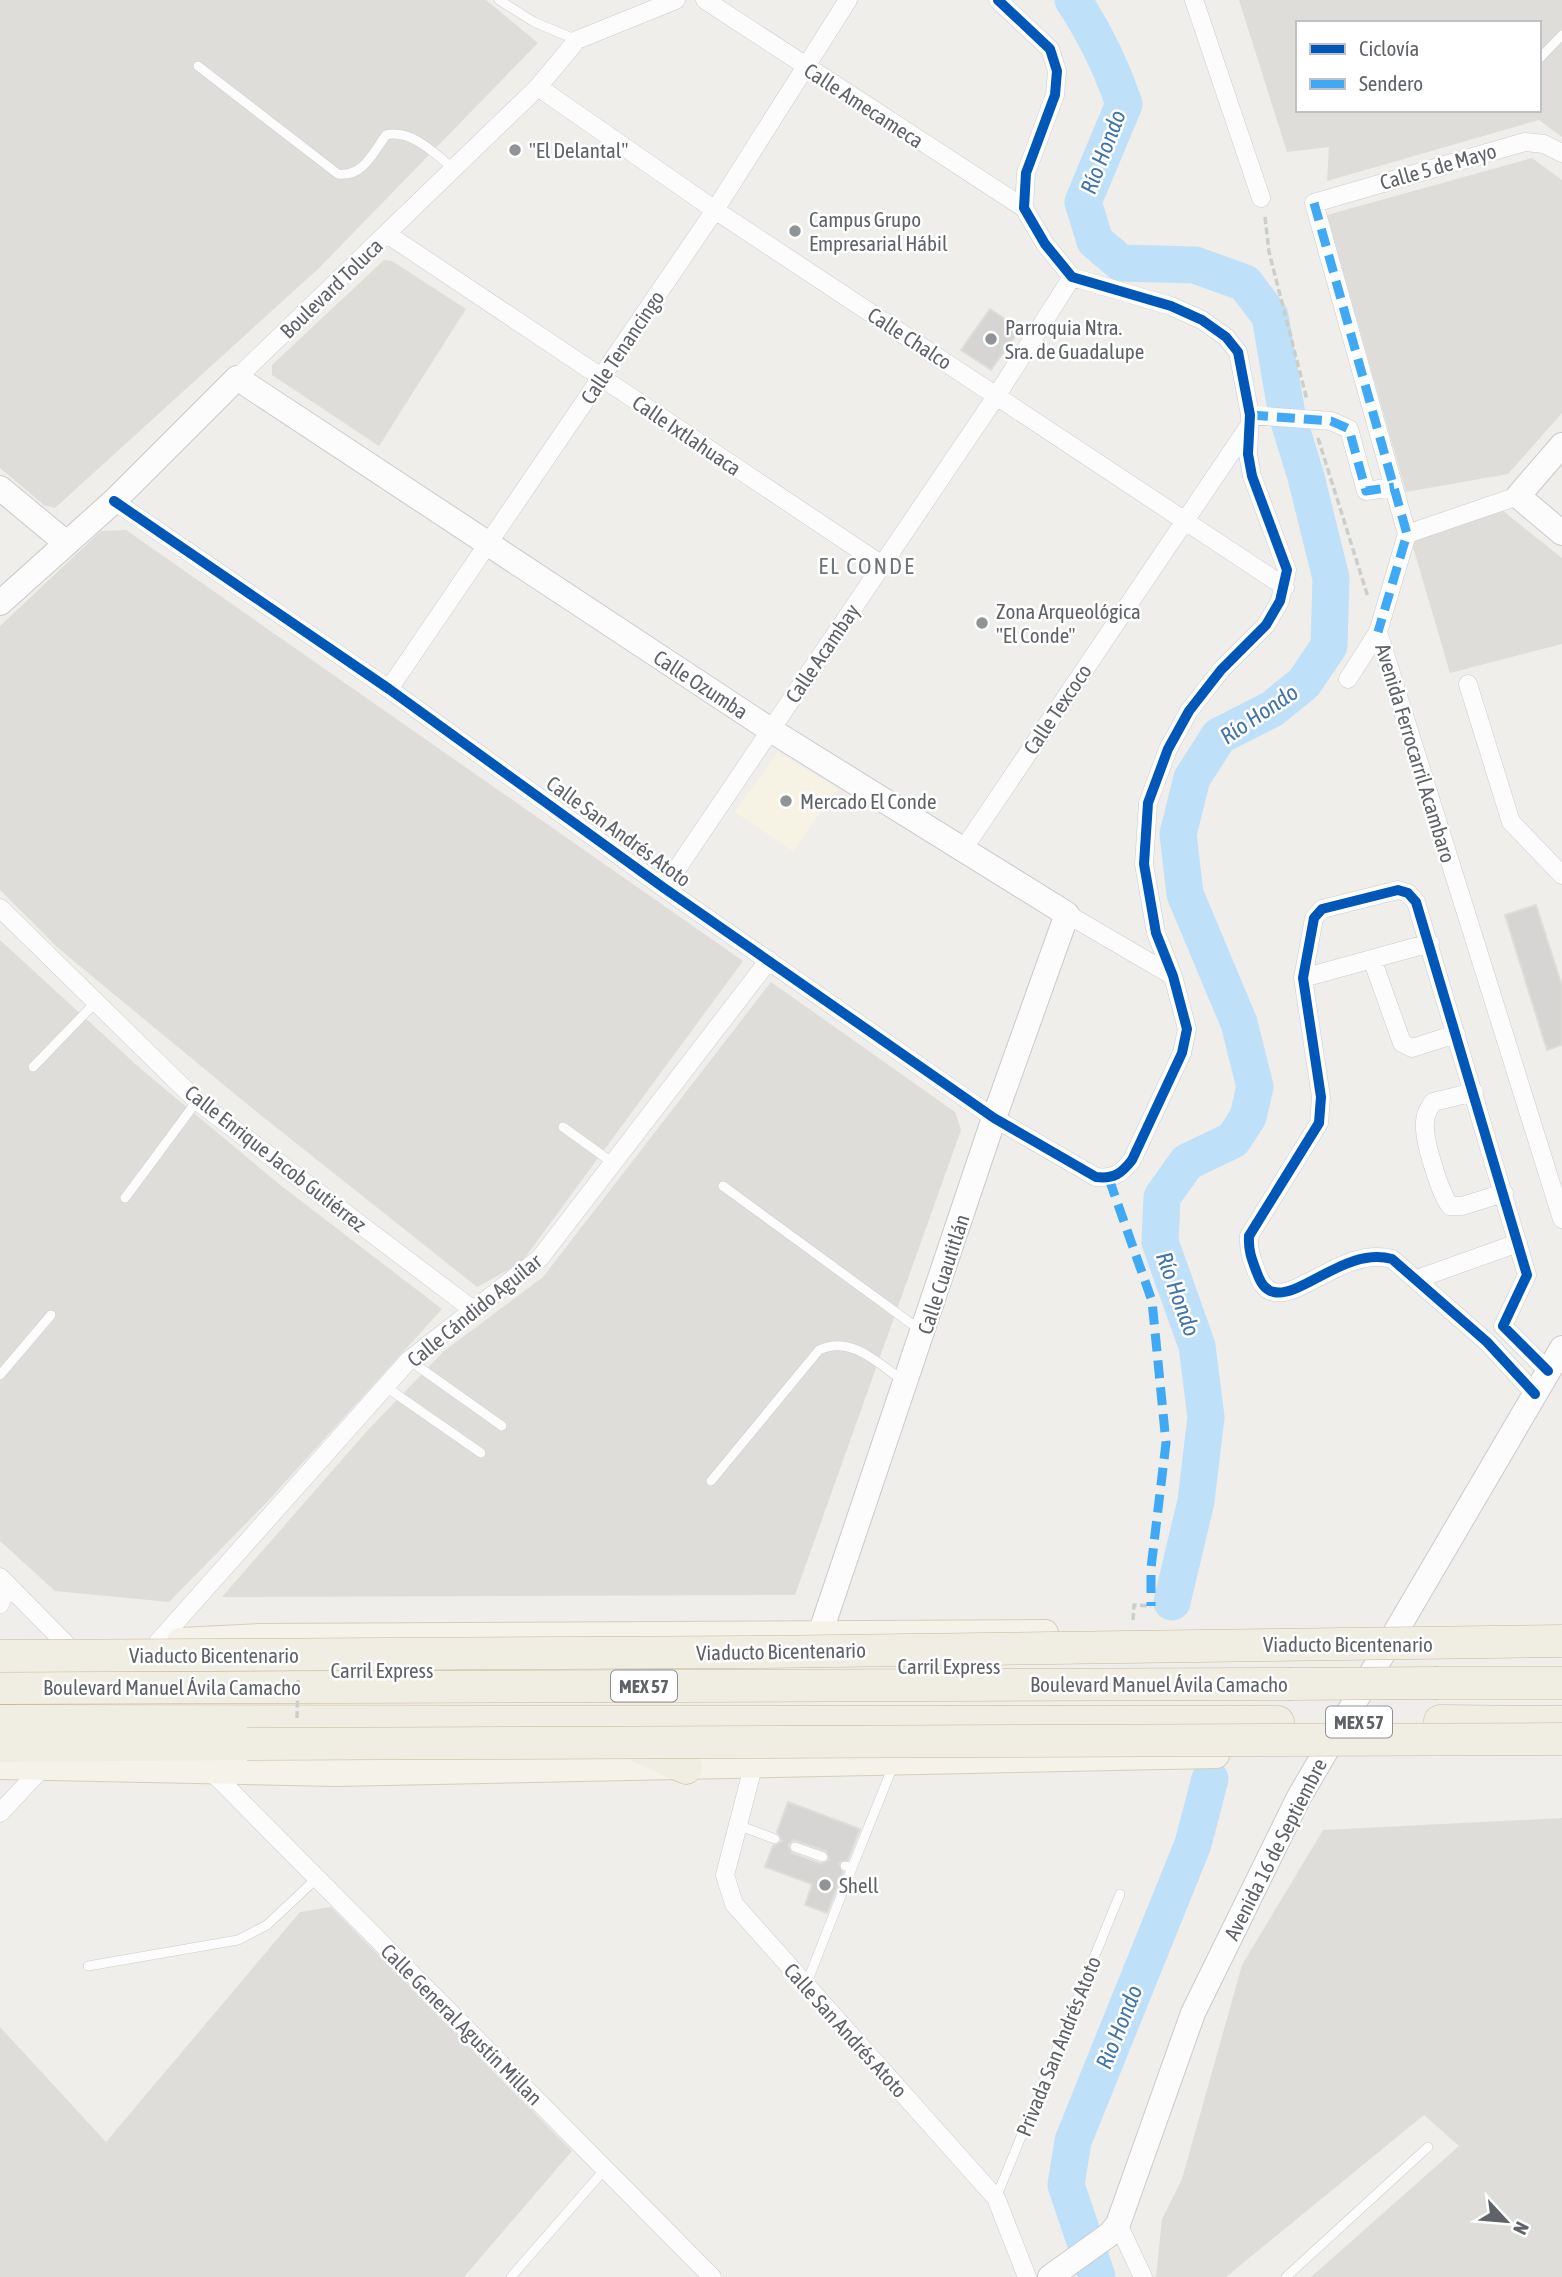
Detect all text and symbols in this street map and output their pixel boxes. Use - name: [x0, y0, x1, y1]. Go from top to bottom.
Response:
- legend: [1296, 21, 1541, 112]
- text: Ciclovía: [1359, 36, 1419, 60]
- street label: Calle Amecameca: [800, 58, 928, 152]
- text: Sendero: [1359, 71, 1423, 95]
- water label: Río Hondo: [1075, 106, 1131, 198]
- place label: "El Delantal": [529, 138, 628, 162]
- street label: Calle 5 de Mayo: [1377, 138, 1499, 194]
- marker: "El Delantal": [507, 142, 523, 158]
- place label: Campus Grupo Empresarial Hábil: [809, 207, 948, 255]
- marker: Campus Grupo Empresarial Hábil: [787, 223, 803, 239]
- street label: Boulevard Toluca: [275, 233, 387, 343]
- street label: Calle Tenancingo: [575, 286, 669, 408]
- street label: Calle Chalco: [864, 302, 956, 374]
- place label: Parroquia Ntra. Sra. de Guadalupe: [1005, 315, 1144, 363]
- marker: Parroquia Ntra. Sra. de Guadalupe: [983, 331, 999, 347]
- street label: Calle Ixtlahuaca: [628, 390, 746, 480]
- district label: EL CONDE: [818, 553, 916, 579]
- street label: Calle Acambay: [780, 599, 864, 707]
- place label: Zona Arqueológica "El Conde": [996, 599, 1141, 647]
- marker: Zona Arqueológica "El Conde": [974, 615, 990, 631]
- street label: Avenida Ferrocarril Acambaro: [1371, 641, 1461, 865]
- street label: Calle Ozumba: [649, 645, 753, 723]
- street label: Calle Texcoco: [1018, 659, 1096, 759]
- water label: Río Hondo: [1215, 679, 1303, 749]
- street label: Calle San Andrés Atoto: [542, 771, 696, 891]
- place label: Mercado El Conde: [800, 789, 936, 813]
- marker: Mercado El Conde: [778, 793, 794, 809]
- street label: Calle Enrique Jacob Gutiérrez: [181, 1080, 372, 1236]
- street label: Calle Cuautitlán: [912, 1211, 974, 1337]
- street label: Calle Cándido Aguilar: [402, 1248, 546, 1371]
- water label: Río Hondo: [1151, 1248, 1205, 1340]
- street label: Viaducto Bicentenario: [1263, 1632, 1433, 1656]
- street label: Viaducto Bicentenario: [696, 1638, 866, 1664]
- street label: Viaducto Bicentenario: [129, 1643, 299, 1667]
- street label: Carril Express: [898, 1654, 1000, 1678]
- street label: Carril Express: [331, 1658, 433, 1682]
- road number: MEX 57: [611, 1670, 677, 1702]
- street label: Boulevard Manuel Ávila Camacho: [1030, 1672, 1288, 1696]
- street label: Boulevard Manuel Ávila Camacho: [43, 1675, 301, 1699]
- road number: MEX 57: [1326, 1706, 1392, 1738]
- street label: Avenida 16 de Septiembre: [1219, 1754, 1331, 1944]
- place label: Shell: [839, 1873, 879, 1897]
- marker: Shell: [817, 1877, 833, 1893]
- street label: Calle General Agustín Millan: [377, 1939, 547, 2109]
- street label: Privada San Andrés Atoto: [1011, 1953, 1105, 2139]
- street label: Calle San Andrés Atoto: [779, 1958, 913, 2102]
- water label: Rio Hondo: [1091, 1981, 1147, 2073]
- north arrow: [1471, 2186, 1541, 2256]
- text: N: [1509, 2219, 1534, 2238]

